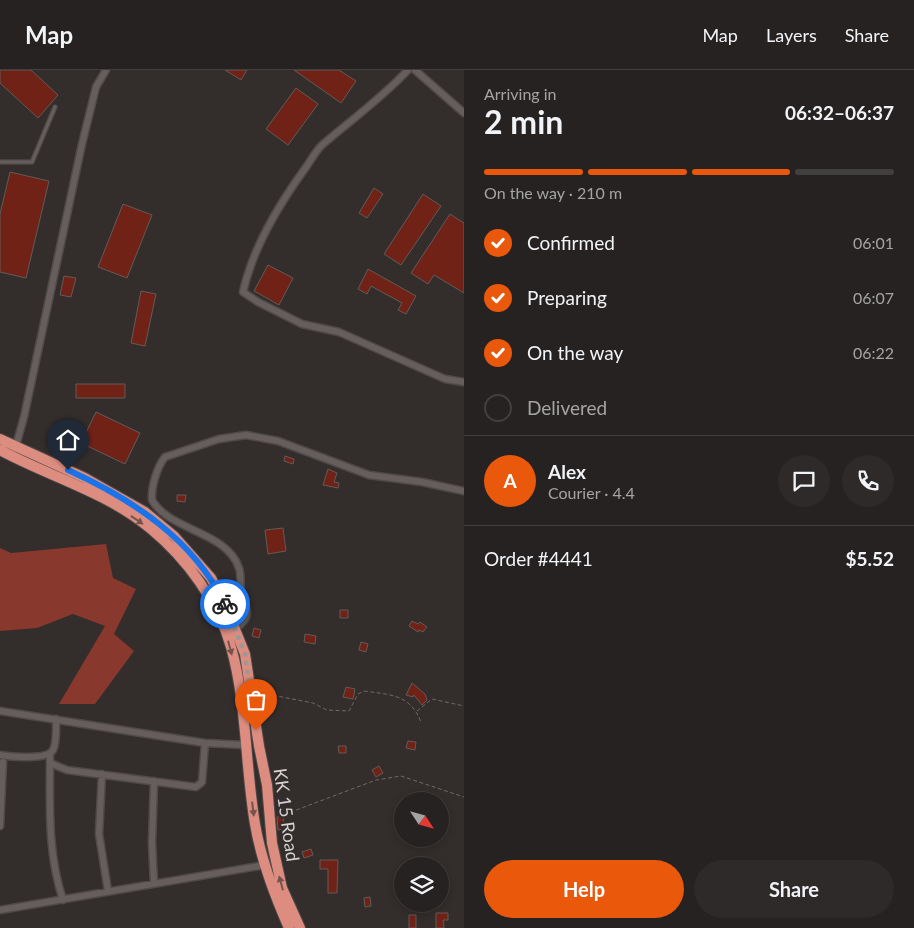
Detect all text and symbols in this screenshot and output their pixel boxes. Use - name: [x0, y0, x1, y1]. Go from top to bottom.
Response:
- text: Map: [25, 20, 73, 49]
- text: Map: [702, 24, 738, 46]
- text: Layers: [766, 24, 817, 46]
- text: Share: [845, 24, 889, 46]
- text: Arriving in: [484, 84, 557, 103]
- text: 06:32–06:37: [785, 101, 894, 124]
- text: 2 min: [484, 102, 563, 141]
- text: On the way · 210 m: [484, 183, 622, 202]
- icon: check: [484, 229, 512, 257]
- text: Confirmed: [527, 231, 615, 254]
- text: 06:01: [853, 233, 894, 252]
- icon: check: [484, 284, 512, 312]
- text: Preparing: [527, 286, 607, 309]
- text: 06:07: [853, 288, 894, 307]
- icon: check: [484, 339, 512, 367]
- text: On the way: [527, 341, 623, 364]
- text: 06:22: [853, 343, 894, 362]
- text: Delivered: [527, 396, 607, 419]
- pin: [47, 419, 89, 470]
- icon: home: [54, 426, 82, 454]
- button: chat: [778, 455, 830, 507]
- button: phone: [842, 455, 894, 507]
- text: Alex: [548, 460, 586, 483]
- text: A: [503, 469, 517, 492]
- text: Courier · 4.4: [548, 483, 635, 502]
- one-way arrow: [130, 515, 144, 524]
- text: Order #4441: [484, 547, 593, 570]
- text: $5.52: [845, 547, 894, 570]
- courier: [200, 579, 250, 629]
- icon: bike: [211, 590, 239, 618]
- one-way arrow: [227, 641, 235, 656]
- pin: [235, 679, 277, 730]
- icon: bag: [242, 686, 270, 714]
- street label: KK 15 Road: [270, 767, 304, 863]
- north arrow: [394, 792, 449, 848]
- map controls: [394, 792, 449, 912]
- one-way arrow: [249, 801, 257, 817]
- button: layers: [394, 857, 449, 912]
- button: Help: [484, 860, 684, 918]
- button: Share: [694, 860, 894, 918]
- one-way arrow: [277, 876, 285, 891]

